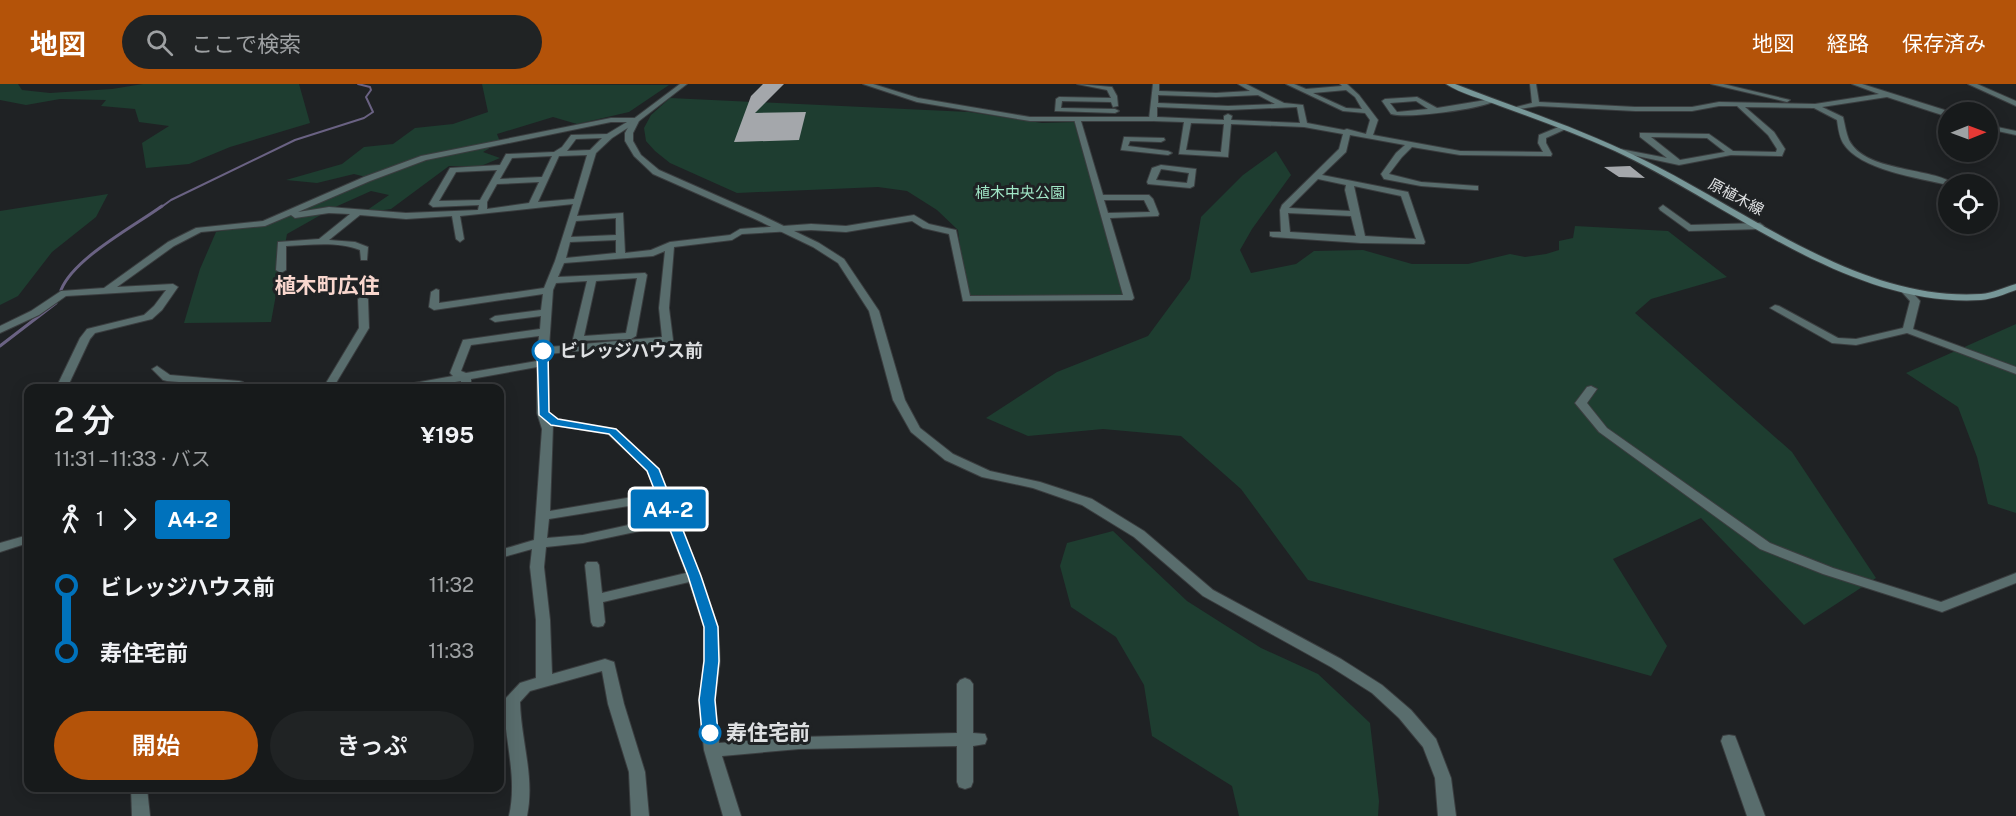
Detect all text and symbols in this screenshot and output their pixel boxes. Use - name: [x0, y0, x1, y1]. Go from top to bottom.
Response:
- search box: [122, 15, 542, 69]
- icon: search: [143, 26, 176, 59]
- text: 地図: [30, 27, 86, 60]
- text: ここで検索: [191, 31, 301, 57]
- text: 地図: [1752, 31, 1794, 56]
- text: 経路: [1827, 31, 1869, 56]
- text: 保存済み: [1902, 31, 1986, 56]
- north arrow: [1938, 102, 1998, 162]
- map controls: [1938, 102, 1998, 234]
- button: locate: [1938, 174, 1998, 234]
- street label: 原植木線: [1706, 175, 1767, 218]
- park label: 植木中央公園: [975, 184, 1065, 201]
- district label: 植木町広住: [275, 273, 380, 298]
- marker: ビレッジハウス前: [532, 340, 554, 362]
- place label: ビレッジハウス前: [560, 340, 703, 361]
- text: 2 分: [54, 401, 115, 439]
- text: ¥195: [421, 422, 474, 448]
- text: 11:31 – 11:33 · バス: [54, 447, 211, 471]
- line badge: A4-2: [626, 490, 710, 528]
- text: A4-2: [643, 497, 693, 522]
- icon: walk: [54, 503, 87, 536]
- icon: forward: [113, 503, 146, 536]
- text: 1: [96, 507, 104, 531]
- text: A4-2: [167, 507, 218, 532]
- text: 11:32: [429, 573, 474, 597]
- text: ビレッジハウス前: [100, 574, 275, 600]
- text: 11:33: [428, 639, 474, 663]
- text: 寿住宅前: [100, 640, 188, 666]
- button: 開始: [54, 711, 258, 780]
- button: きっぷ: [270, 711, 474, 780]
- place label: 寿住宅前: [726, 720, 810, 745]
- marker: 寿住宅前: [699, 722, 721, 744]

